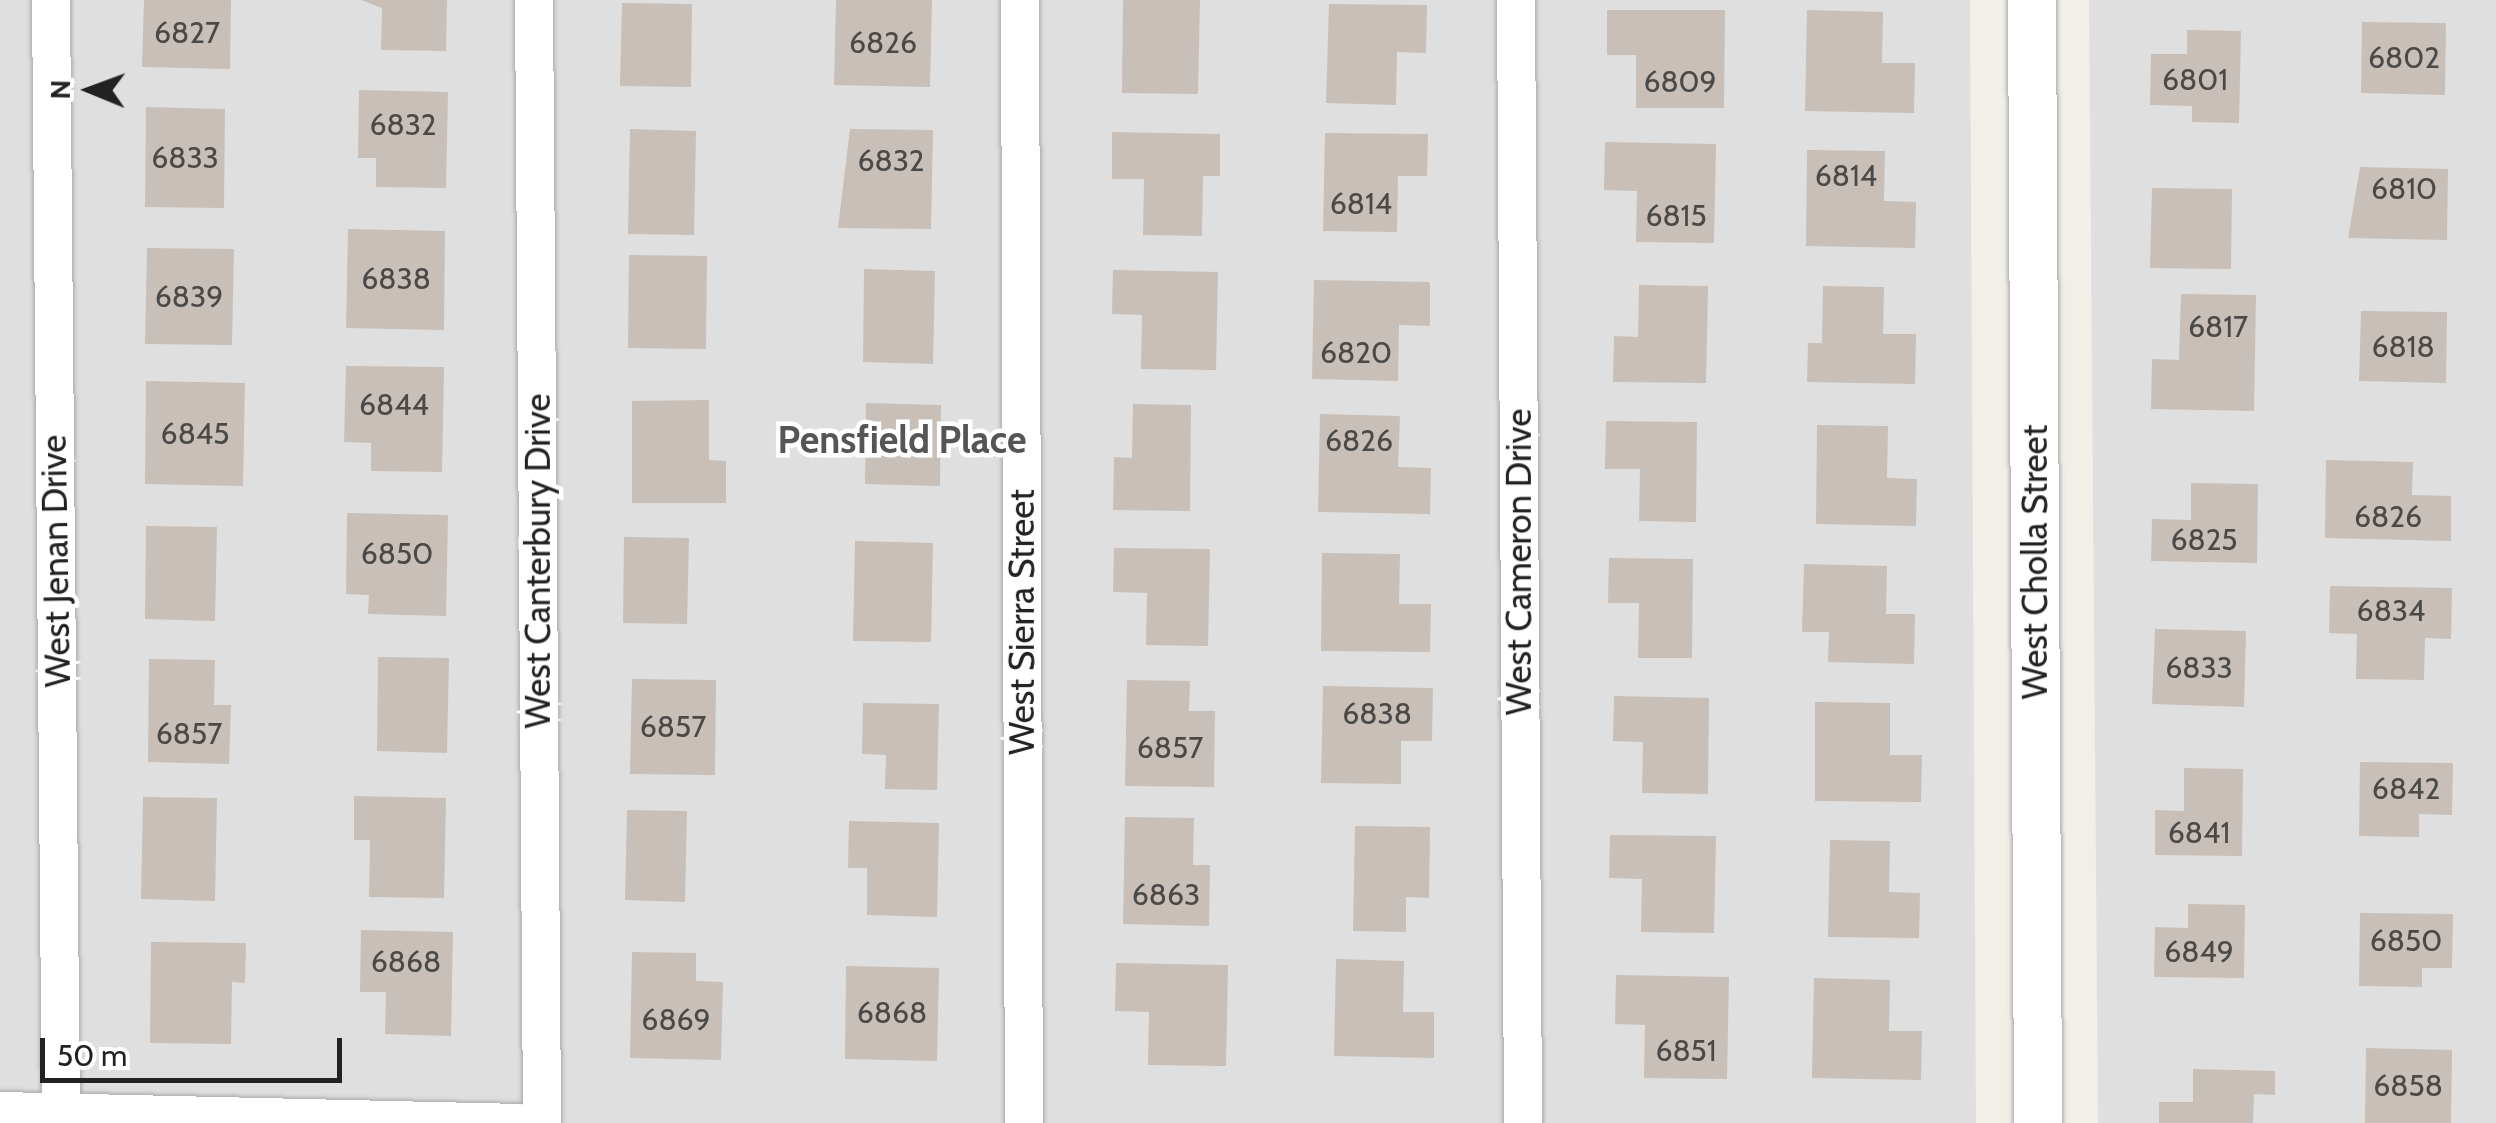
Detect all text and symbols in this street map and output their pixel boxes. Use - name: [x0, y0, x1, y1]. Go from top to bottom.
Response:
- house number: 6827: [154, 15, 220, 51]
- house number: 6826: [849, 25, 917, 61]
- north arrow: [40, 40, 140, 140]
- house number: 6802: [2368, 40, 2440, 76]
- house number: 6801: [2162, 62, 2228, 98]
- house number: 6809: [1643, 64, 1717, 100]
- text: N: [43, 79, 77, 100]
- house number: 6832: [369, 107, 437, 143]
- house number: 6833: [151, 140, 219, 176]
- house number: 6832: [857, 143, 925, 179]
- house number: 6814: [1815, 158, 1877, 194]
- house number: 6810: [2371, 171, 2437, 207]
- house number: 6814: [1330, 186, 1392, 222]
- house number: 6815: [1645, 198, 1707, 234]
- house number: 6838: [361, 261, 431, 297]
- house number: 6839: [155, 279, 223, 315]
- house number: 6817: [2188, 309, 2248, 345]
- house number: 6818: [2371, 329, 2435, 365]
- house number: 6820: [1320, 335, 1392, 371]
- house number: 6844: [359, 387, 429, 423]
- street label: West Canterbury Drive: [517, 394, 559, 728]
- street label: West Cameron Drive: [1498, 409, 1540, 715]
- house number: 6845: [161, 416, 229, 452]
- district label: Pensfield Place: [777, 417, 1027, 463]
- house number: 6826: [1325, 423, 1393, 459]
- street label: West Cholla Street: [2014, 425, 2056, 699]
- street label: West Jenan Drive: [33, 434, 79, 688]
- street label: West Sierra Street: [1001, 489, 1043, 755]
- house number: 6826: [2354, 499, 2422, 535]
- house number: 6825: [2170, 522, 2238, 558]
- house number: 6850: [361, 536, 433, 572]
- house number: 6834: [2357, 593, 2425, 629]
- house number: 6833: [2165, 650, 2233, 686]
- house number: 6838: [1342, 696, 1412, 732]
- house number: 6857: [640, 709, 706, 745]
- house number: 6857: [156, 716, 222, 752]
- house number: 6857: [1137, 730, 1203, 766]
- house number: 6842: [2372, 771, 2440, 807]
- house number: 6841: [2168, 815, 2230, 851]
- house number: 6863: [1132, 877, 1200, 913]
- house number: 6850: [2370, 923, 2442, 959]
- house number: 6849: [2164, 934, 2234, 970]
- house number: 6868: [371, 944, 441, 980]
- house number: 6868: [857, 995, 927, 1031]
- house number: 6869: [641, 1002, 711, 1038]
- scale bar: [45, 1018, 348, 1080]
- house number: 6851: [1655, 1033, 1717, 1069]
- text: 50 m: [57, 1037, 127, 1074]
- house number: 6858: [2373, 1068, 2443, 1104]

